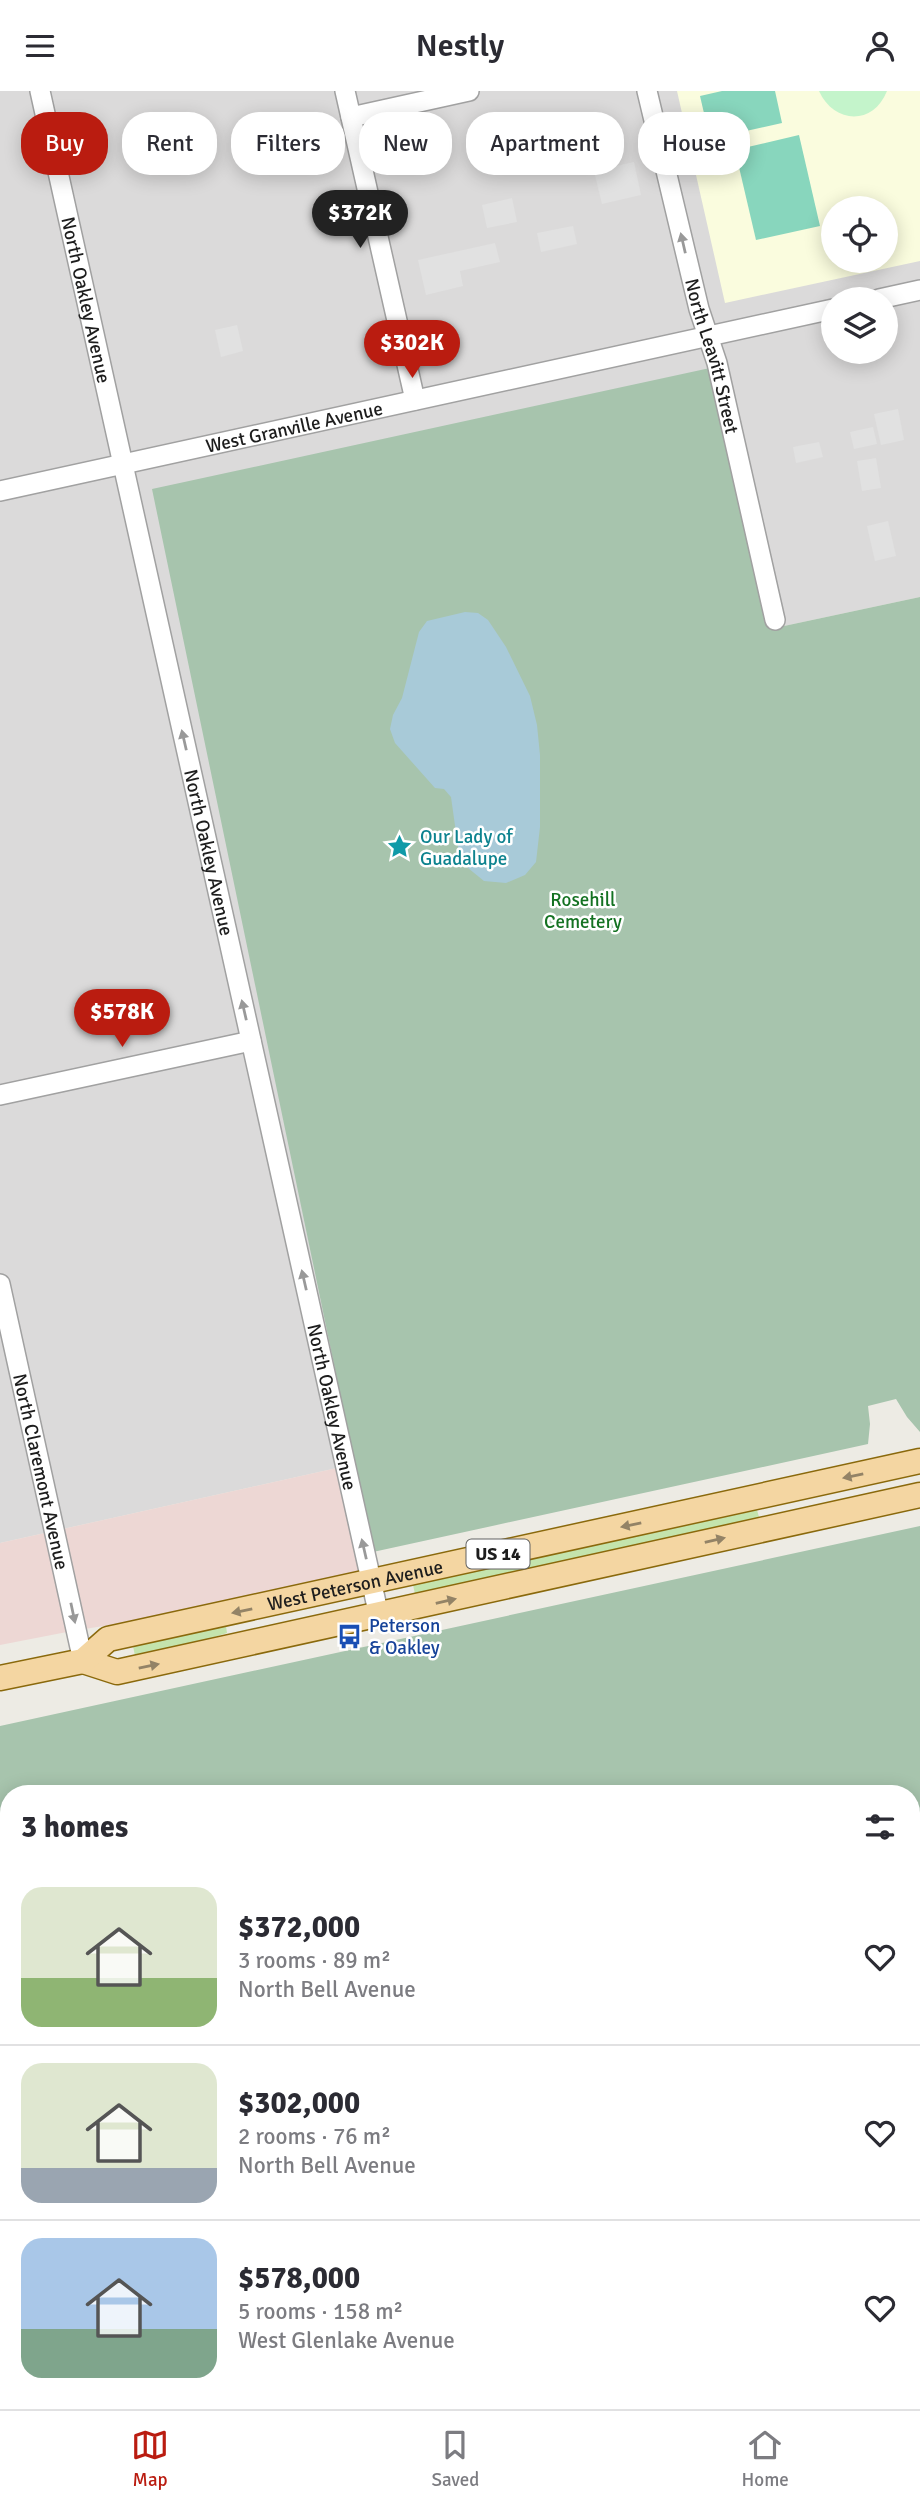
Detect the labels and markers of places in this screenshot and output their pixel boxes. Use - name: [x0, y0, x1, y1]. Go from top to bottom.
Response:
- pin: $372K: [311, 191, 409, 250]
- pin: $302K: [363, 321, 461, 380]
- place label: Our Lady of Guadalupe: [420, 825, 514, 871]
- place icon: Our Lady of Guadalupe: [386, 833, 414, 861]
- pin: $578K: [73, 989, 171, 1049]
- place label: Peterson & Oakley: [369, 1614, 440, 1660]
- bus stop icon: Peterson & Oakley: [335, 1622, 363, 1650]

